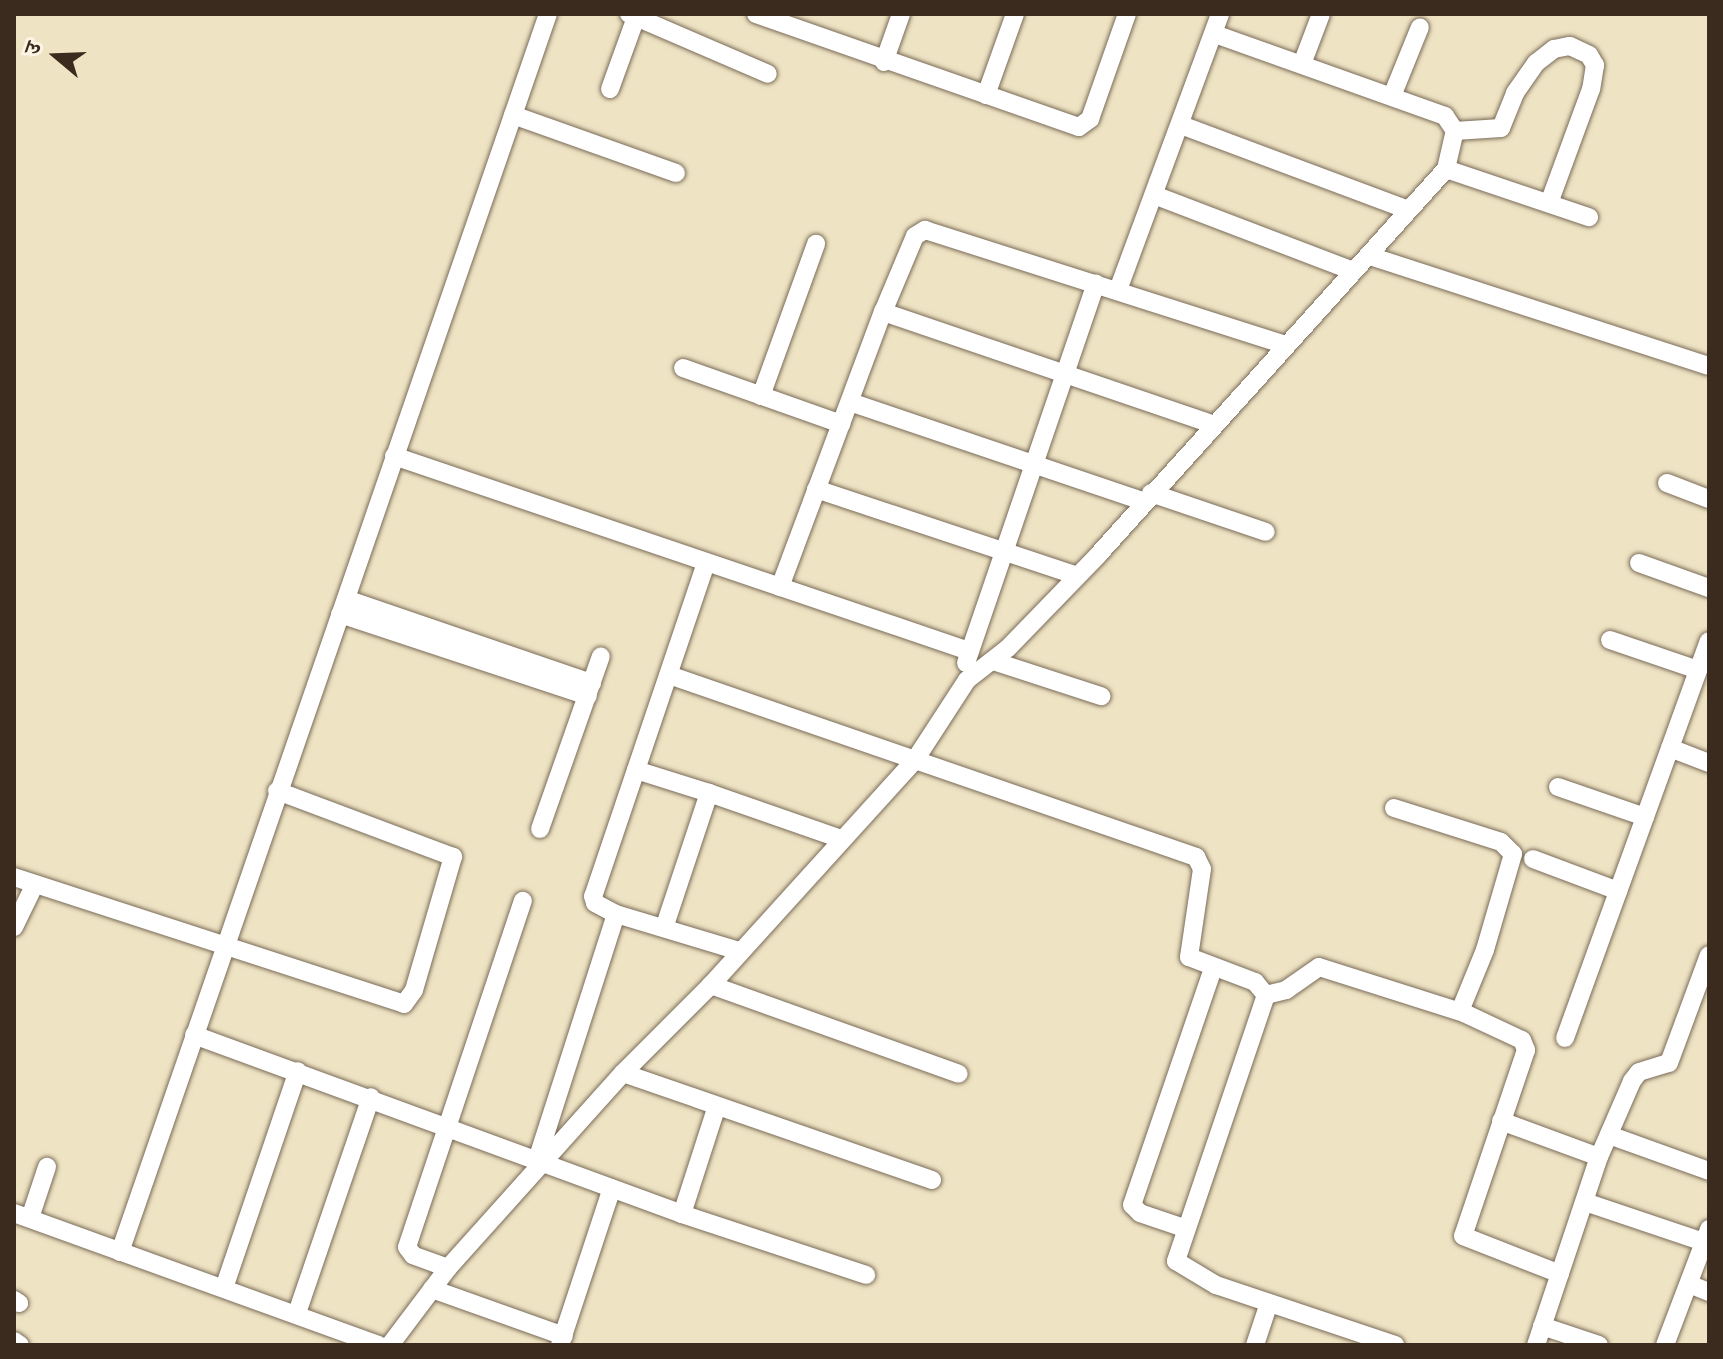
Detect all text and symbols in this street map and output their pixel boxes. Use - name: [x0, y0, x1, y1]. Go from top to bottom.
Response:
- north arrow: [16, 16, 96, 96]
- text: उ: [17, 38, 49, 58]

